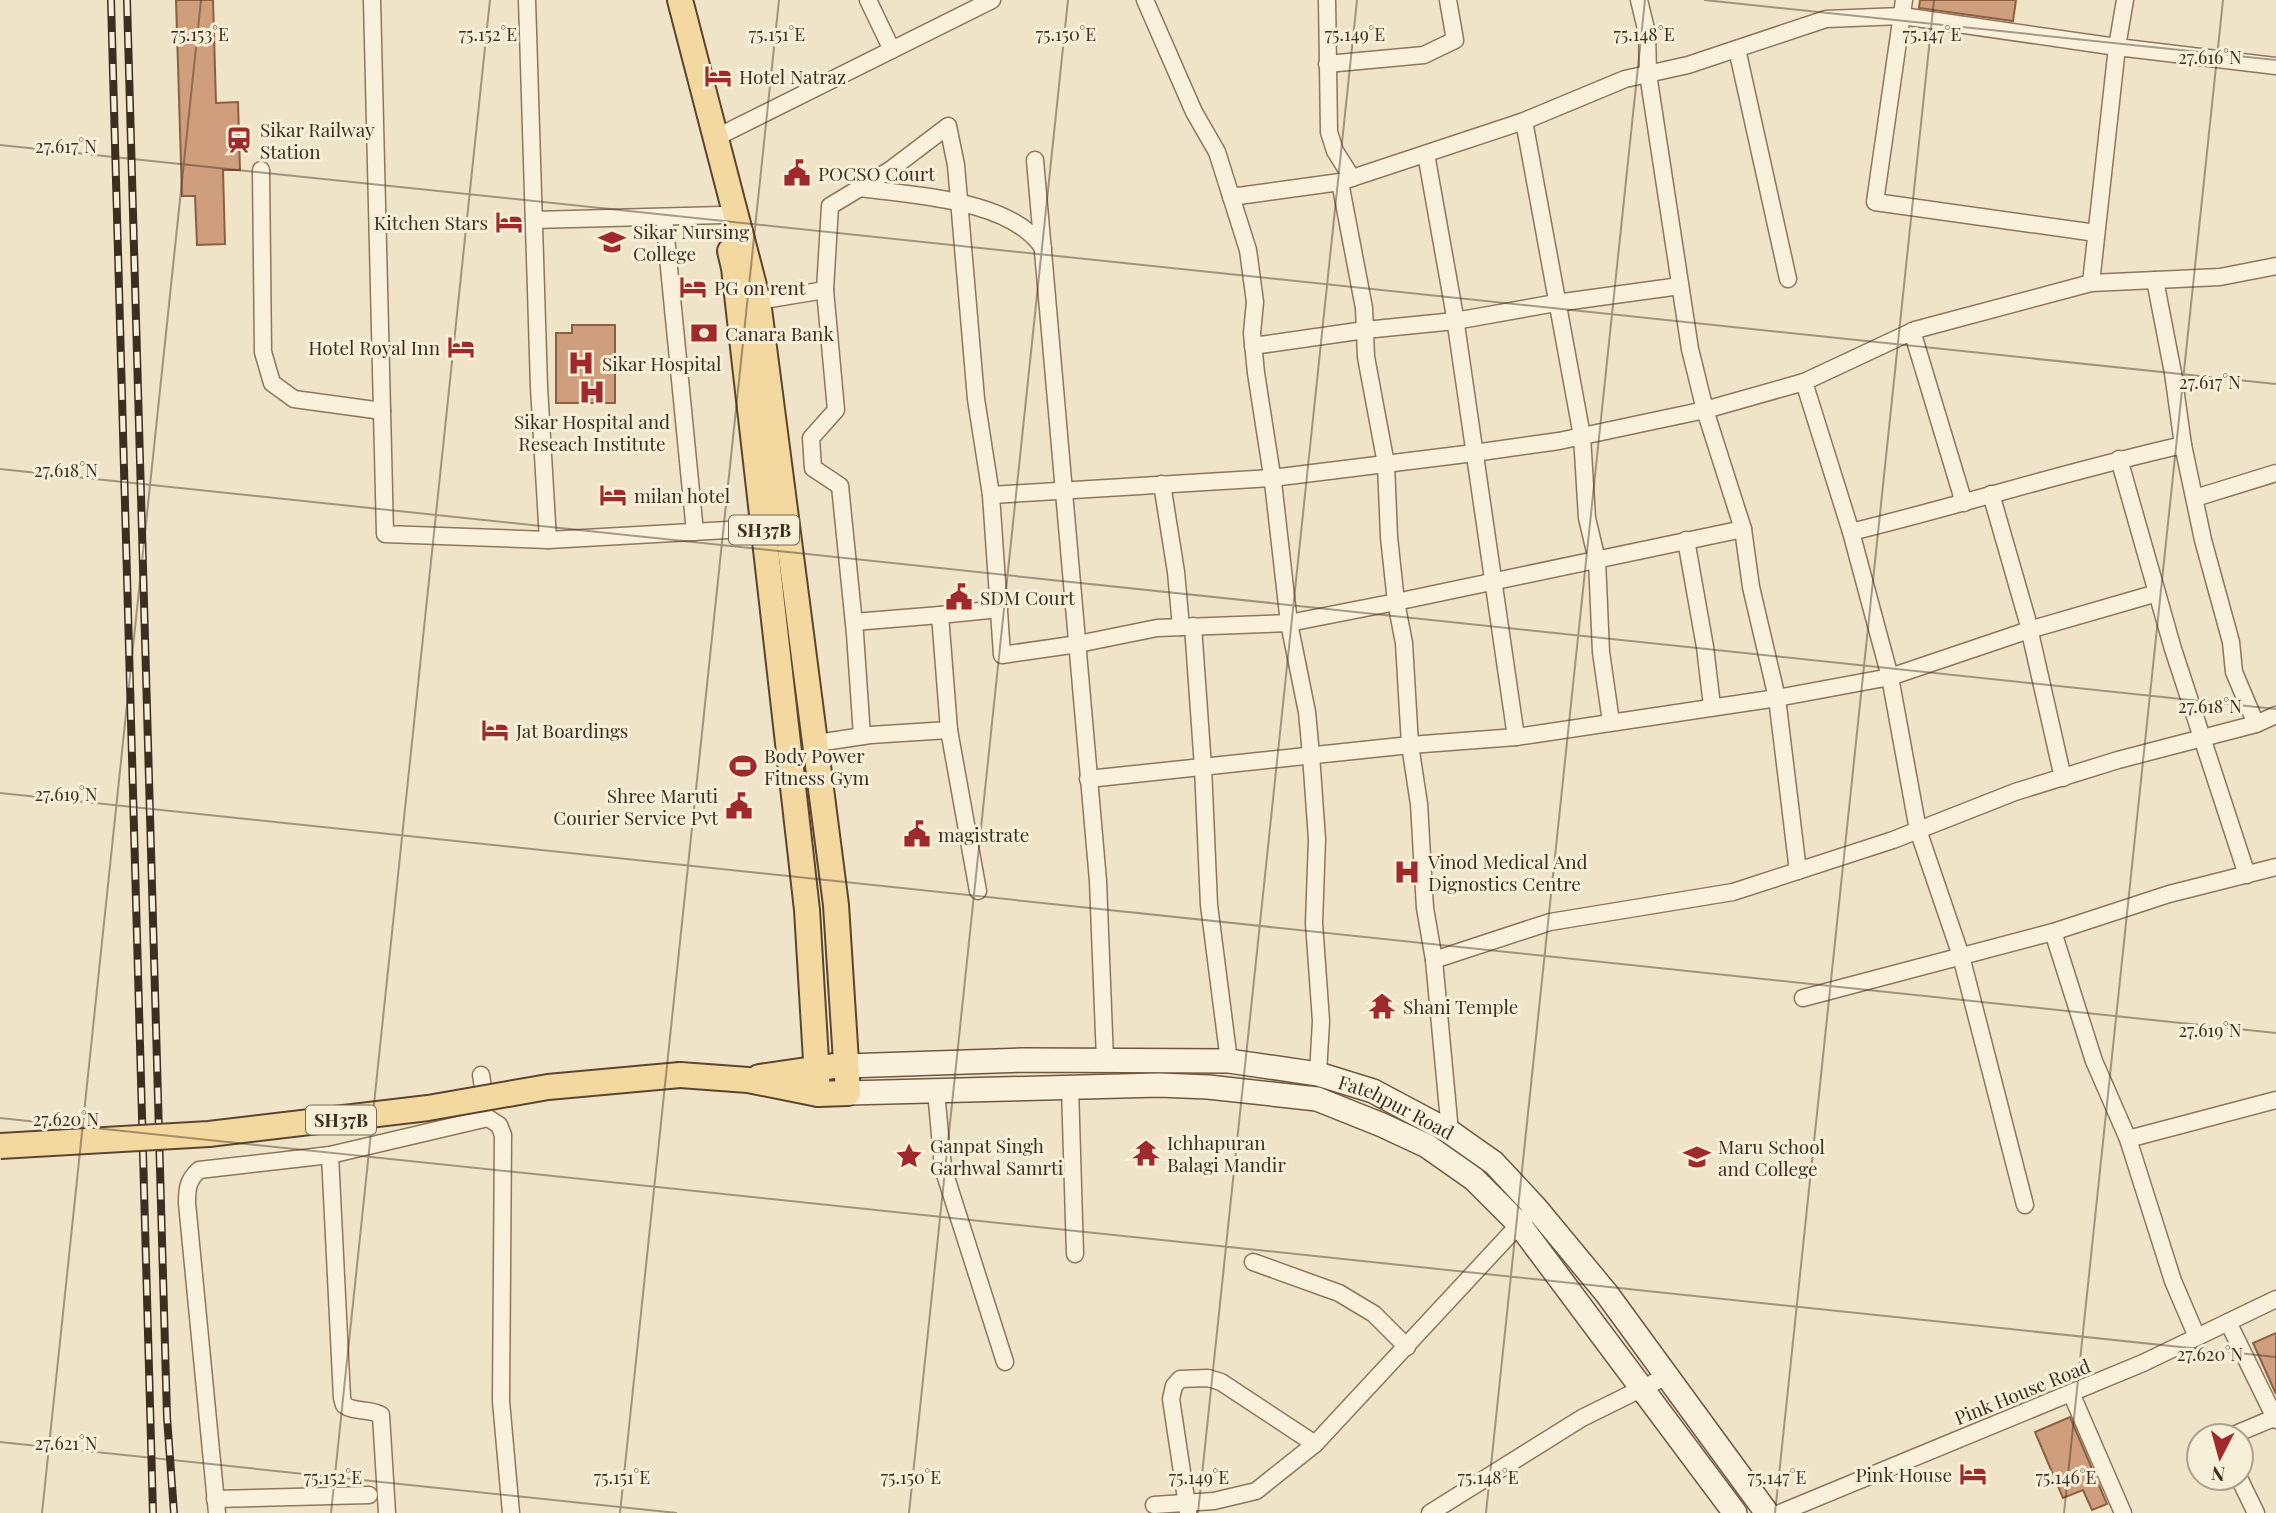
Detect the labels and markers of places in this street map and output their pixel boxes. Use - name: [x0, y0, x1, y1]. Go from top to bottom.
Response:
- hotel icon: Hotel Natraz: [703, 61, 733, 91]
- place label: Hotel Natraz: [739, 63, 846, 89]
- place label: Sikar Railway Station: [260, 116, 375, 164]
- station icon: Sikar Railway Station: [224, 125, 254, 155]
- public building icon: POCSO Court: [782, 158, 812, 188]
- place label: POCSO Court: [818, 160, 935, 186]
- hotel icon: Kitchen Stars: [494, 207, 524, 237]
- place label: Kitchen Stars: [374, 209, 488, 235]
- place label: Sikar Nursing College: [633, 218, 749, 266]
- school or university icon: Sikar Nursing College: [597, 227, 627, 257]
- hotel icon: PG on rent: [678, 272, 708, 302]
- place label: PG on rent: [714, 274, 806, 300]
- bank icon: Canara Bank: [689, 318, 719, 348]
- place label: Canara Bank: [725, 320, 834, 346]
- hotel icon: Hotel Royal Inn: [446, 332, 476, 362]
- place label: Hotel Royal Inn: [308, 334, 441, 360]
- hospital icon: Sikar Hospital: [566, 348, 596, 378]
- place label: Sikar Hospital: [602, 350, 722, 376]
- hospital icon: Sikar Hospital and Reseach Institute: [577, 377, 607, 407]
- place label: Sikar Hospital and Reseach Institute: [514, 408, 670, 456]
- hotel icon: milan hotel: [598, 480, 628, 510]
- place label: milan hotel: [634, 482, 731, 508]
- public building icon: SDM Court: [944, 582, 974, 612]
- place label: SDM Court: [980, 584, 1075, 610]
- hotel icon: Jat Boardings: [480, 715, 510, 745]
- place label: Jat Boardings: [515, 717, 628, 743]
- place label: Body Power Fitness Gym: [764, 742, 870, 790]
- sports icon: Body Power Fitness Gym: [728, 751, 758, 781]
- place label: Shree Maruti Courier Service Pvt: [553, 782, 718, 830]
- public building icon: Shree Maruti Courier Service Pvt: [724, 791, 754, 821]
- public building icon: magistrate: [902, 819, 932, 849]
- place label: magistrate: [938, 821, 1029, 847]
- place label: Vinod Medical And Dignostics Centre: [1427, 848, 1588, 896]
- hospital icon: Vinod Medical And Dignostics Centre: [1392, 857, 1422, 887]
- temple icon: Shani Temple: [1367, 991, 1397, 1021]
- place label: Shani Temple: [1403, 993, 1518, 1019]
- place label: Ichhapuran Balagi Mandir: [1167, 1129, 1286, 1177]
- place label: Ganpat Singh Garhwal Samrti: [930, 1132, 1064, 1180]
- place label: Maru School and College: [1718, 1133, 1825, 1181]
- temple icon: Ichhapuran Balagi Mandir: [1131, 1138, 1161, 1168]
- place icon: Ganpat Singh Garhwal Samrti: [894, 1141, 924, 1171]
- school or university icon: Maru School and College: [1682, 1142, 1712, 1172]
- hotel icon: Pink House: [1958, 1459, 1988, 1489]
- place label: Pink House: [1855, 1461, 1952, 1487]

